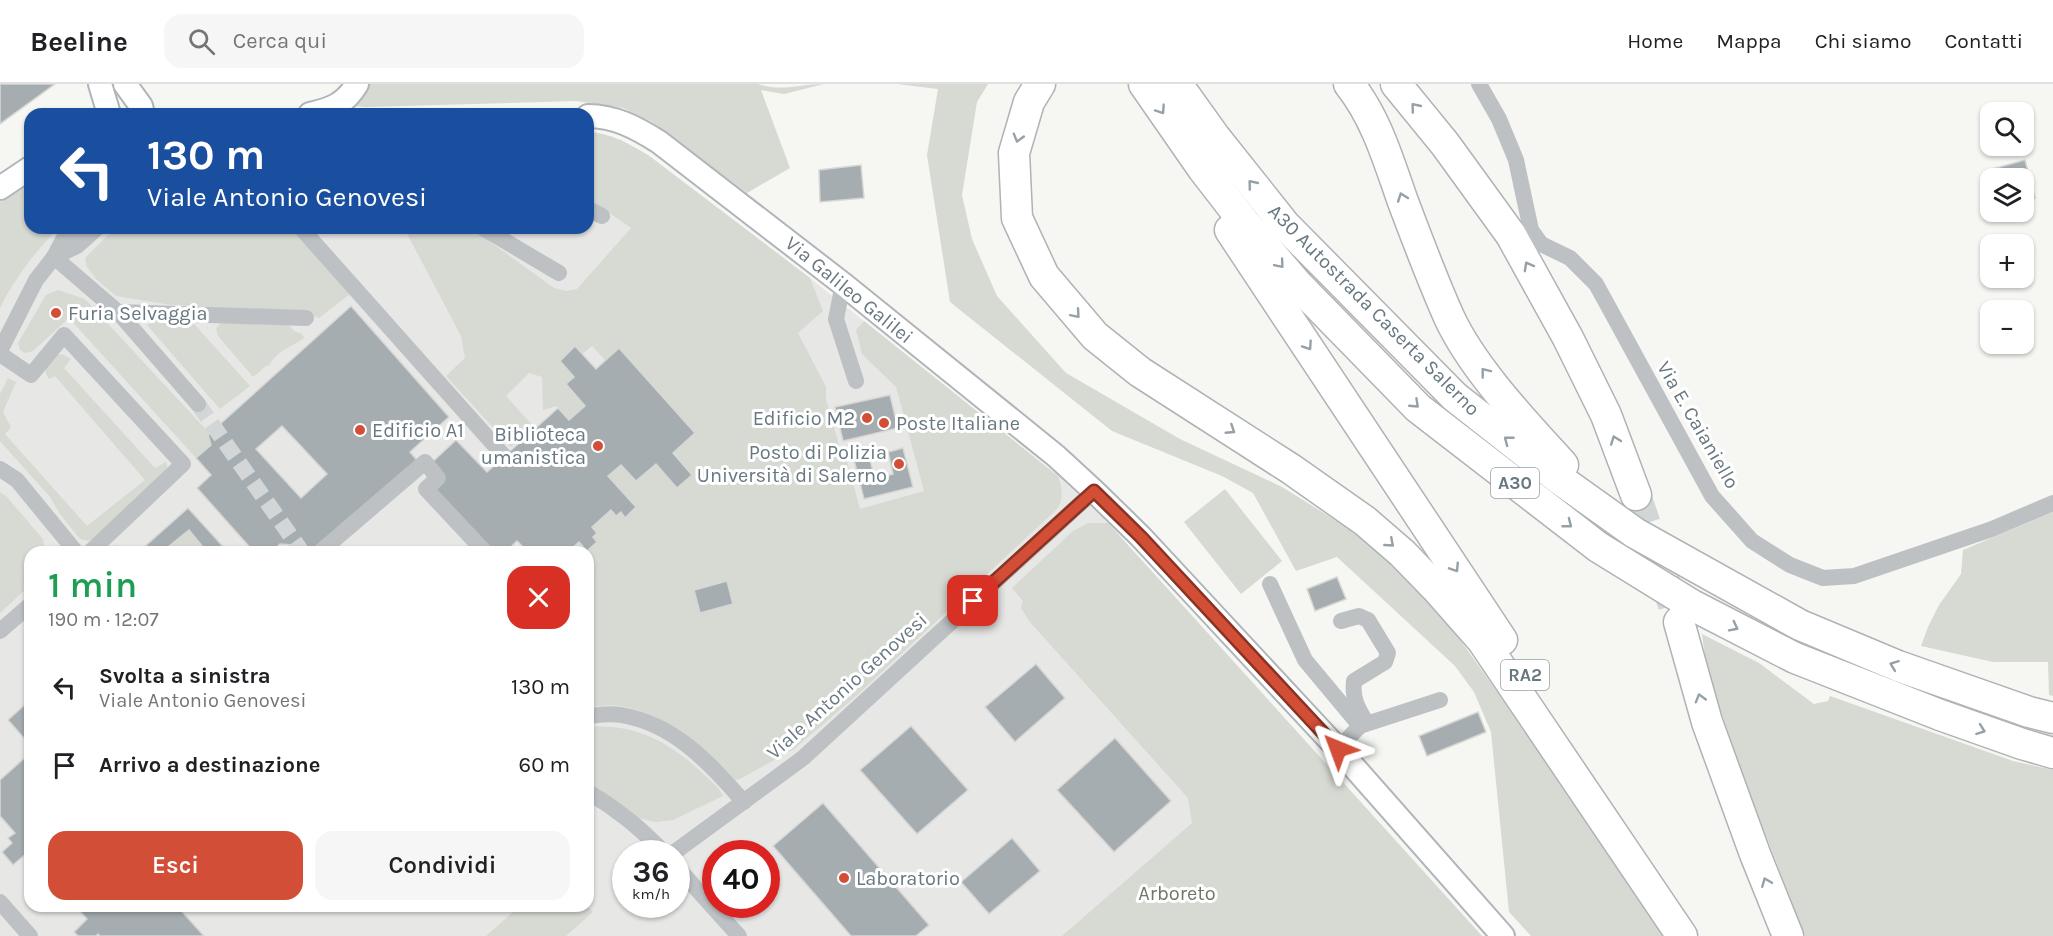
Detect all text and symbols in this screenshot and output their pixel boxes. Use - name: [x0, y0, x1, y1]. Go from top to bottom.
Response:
- search box: [164, 14, 584, 68]
- text: Beeline: [30, 25, 128, 58]
- icon: search: [185, 25, 218, 58]
- text: Cerca qui: [233, 28, 327, 54]
- text: Home: [1627, 29, 1683, 53]
- text: Mappa: [1716, 29, 1782, 53]
- text: Chi siamo: [1815, 29, 1911, 53]
- text: Contatti: [1944, 29, 2023, 53]
- map controls: [1980, 102, 2034, 354]
- button: search: [1980, 102, 2034, 156]
- one-way arrow: [1154, 103, 1165, 114]
- one-way arrow: [1412, 103, 1423, 114]
- text: 130 m: [147, 130, 265, 180]
- icon: left: [48, 132, 126, 210]
- one-way arrow: [1013, 132, 1025, 143]
- button: layers: [1980, 168, 2034, 222]
- one-way arrow: [1248, 180, 1259, 191]
- text: Viale Antonio Genovesi: [147, 181, 427, 213]
- one-way arrow: [1396, 192, 1409, 203]
- street label: A30 Autostrada Caserta Salerno: [1263, 199, 1485, 421]
- street label: Via Galileo Galilei: [781, 232, 917, 348]
- button: +: [1980, 234, 2034, 288]
- one-way arrow: [1272, 257, 1283, 268]
- one-way arrow: [1524, 262, 1535, 272]
- button: −: [1980, 300, 2034, 354]
- place label: Furia Selvaggia: [68, 302, 208, 325]
- marker: Furia Selvaggia: [49, 306, 63, 320]
- one-way arrow: [1069, 307, 1080, 318]
- one-way arrow: [1301, 339, 1312, 350]
- street label: Via E. Caianiello: [1652, 357, 1744, 493]
- one-way arrow: [1481, 368, 1492, 379]
- one-way arrow: [1408, 397, 1419, 408]
- place label: Edificio M2: [753, 407, 855, 430]
- marker: Edificio M2: [860, 411, 874, 425]
- place label: Poste Italiane: [896, 412, 1020, 435]
- marker: Poste Italiane: [877, 416, 891, 430]
- place label: Edificio A1: [372, 419, 464, 442]
- marker: Edificio A1: [353, 423, 367, 437]
- place label: Biblioteca umanistica: [481, 423, 586, 469]
- one-way arrow: [1225, 423, 1236, 434]
- one-way arrow: [1610, 435, 1623, 446]
- one-way arrow: [1504, 436, 1515, 447]
- marker: Biblioteca umanistica: [591, 439, 605, 453]
- place label: Posto di Polizia Università di Salerno: [697, 441, 887, 487]
- marker: Posto di Polizia Università di Salerno: [892, 457, 906, 471]
- road number: A30: [1491, 468, 1539, 498]
- one-way arrow: [1562, 517, 1573, 528]
- one-way arrow: [1383, 536, 1394, 547]
- one-way arrow: [1447, 562, 1459, 572]
- text: 1 min: [48, 564, 137, 606]
- button: close: [507, 566, 570, 629]
- pin: [947, 575, 998, 626]
- icon: arrive: [956, 584, 989, 617]
- text: 190 m · 12:07: [48, 608, 159, 631]
- street label: Viale Antonio Genovesi: [762, 608, 932, 764]
- one-way arrow: [1728, 620, 1738, 631]
- one-way arrow: [1889, 659, 1900, 672]
- road number: RA2: [1501, 660, 1549, 690]
- text: Svolta a sinistra: [99, 663, 271, 689]
- icon: left: [48, 671, 81, 704]
- text: 130 m: [511, 674, 570, 700]
- text: Viale Antonio Genovesi: [99, 689, 307, 712]
- one-way arrow: [1695, 694, 1707, 704]
- position arrow: [1306, 717, 1370, 781]
- one-way arrow: [1975, 722, 1986, 735]
- icon: arrive: [48, 749, 81, 782]
- text: Arrivo a destinazione: [99, 752, 320, 778]
- text: 60 m: [519, 752, 570, 778]
- button: Esci: [48, 831, 303, 900]
- button: Condividi: [315, 831, 570, 900]
- speed limit sign: 40: [702, 840, 780, 918]
- text: 36: [633, 854, 669, 890]
- place label: Laboratorio: [856, 867, 960, 890]
- marker: Laboratorio: [837, 871, 851, 885]
- one-way arrow: [1761, 877, 1773, 888]
- park label: Arboreto: [1138, 882, 1216, 905]
- text: km/h: [632, 885, 670, 903]

